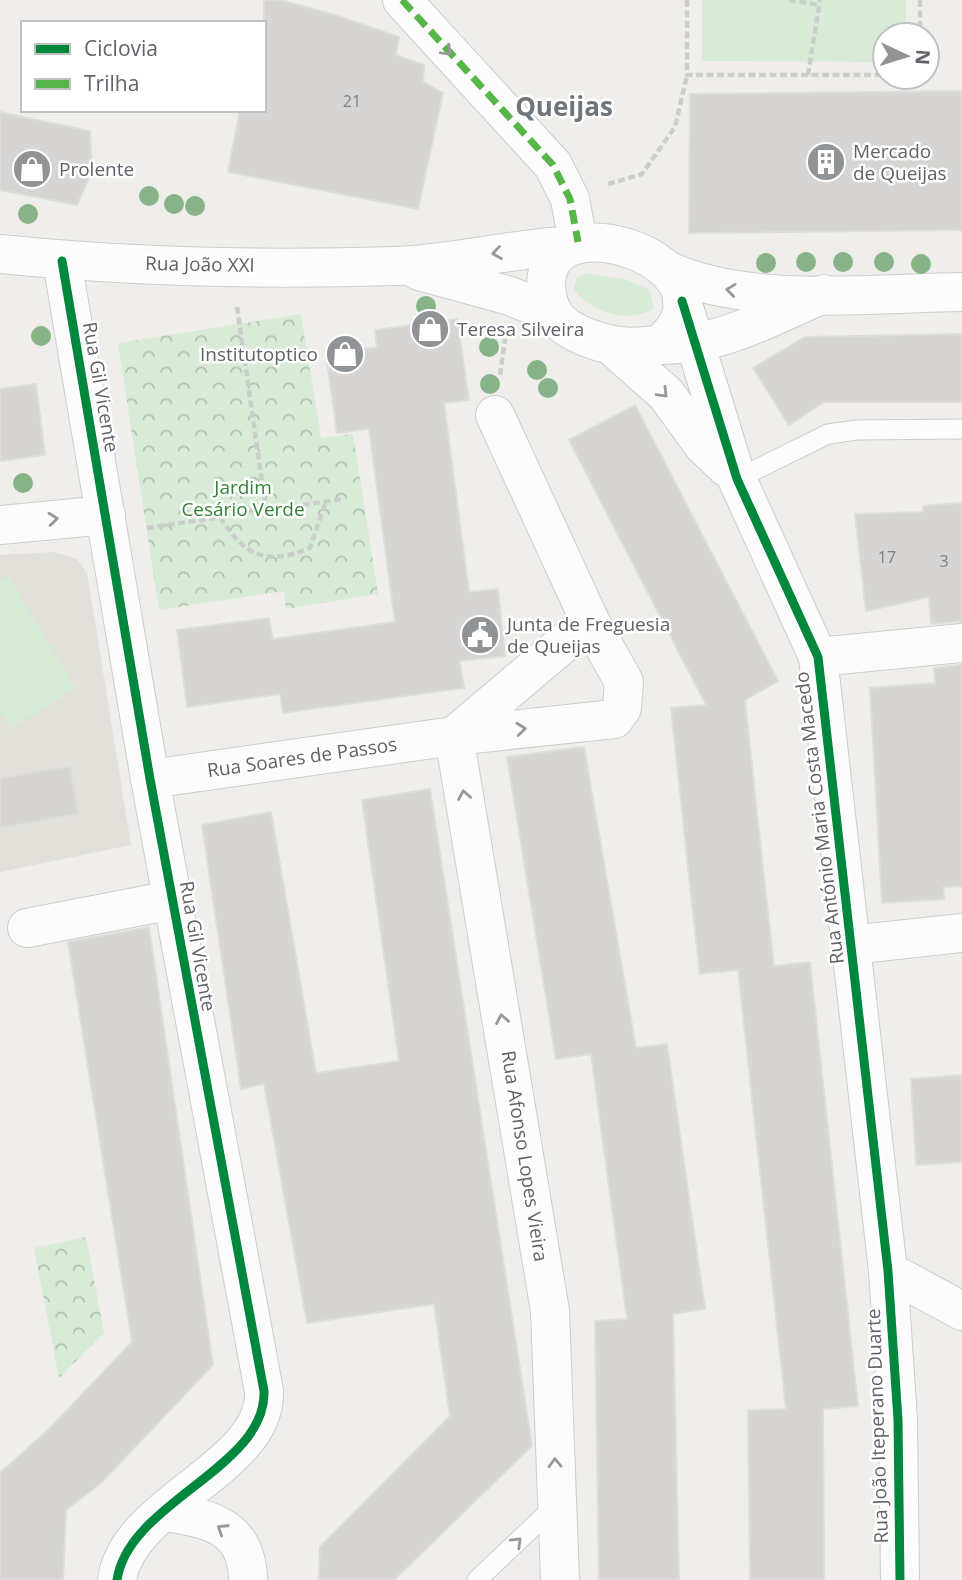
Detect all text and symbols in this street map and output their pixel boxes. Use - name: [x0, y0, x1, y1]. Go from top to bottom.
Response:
- legend: [21, 21, 266, 112]
- north arrow: [871, 21, 941, 91]
- text: Ciclovia: [84, 34, 158, 62]
- one-way arrow: [439, 43, 452, 56]
- text: N: [909, 49, 936, 66]
- text: Trilha: [84, 69, 139, 97]
- district label: Queijas: [515, 88, 613, 124]
- house number: 21: [343, 90, 361, 112]
- place label: Mercado de Queijas: [853, 138, 947, 186]
- building icon: Mercado de Queijas: [805, 141, 847, 183]
- shop icon: Prolente: [11, 148, 53, 190]
- place label: Prolente: [59, 156, 134, 182]
- one-way arrow: [491, 245, 503, 260]
- street label: Rua João XXI: [145, 250, 255, 278]
- one-way arrow: [726, 282, 737, 297]
- shop icon: Teresa Silveira: [409, 308, 451, 350]
- place label: Teresa Silveira: [457, 316, 584, 342]
- street label: Rua Gil Vicente: [77, 320, 125, 454]
- shop icon: Institutoptico: [324, 333, 366, 375]
- place label: Institutoptico: [200, 341, 318, 367]
- one-way arrow: [655, 384, 668, 397]
- park label: Jardim Cesário Verde: [181, 474, 305, 522]
- one-way arrow: [47, 512, 59, 527]
- house number: 17: [878, 546, 896, 568]
- house number: 3: [939, 550, 949, 572]
- place label: Junta de Freguesia de Queijas: [505, 611, 670, 659]
- public building icon: Junta de Freguesia de Queijas: [459, 614, 501, 656]
- street label: Rua António Maria Costa Macedo: [788, 670, 850, 966]
- one-way arrow: [516, 721, 527, 736]
- street label: Rua Soares de Passos: [205, 731, 399, 783]
- one-way arrow: [457, 789, 472, 800]
- street label: Rua Gil Vicente: [174, 879, 222, 1013]
- one-way arrow: [495, 1013, 510, 1025]
- street label: Rua Afonso Lopes Vieira: [495, 1049, 555, 1263]
- street label: Rua João Iteperano Duarte: [860, 1308, 894, 1544]
- one-way arrow: [548, 1457, 563, 1468]
- one-way arrow: [217, 1524, 230, 1537]
- one-way arrow: [509, 1537, 522, 1550]

